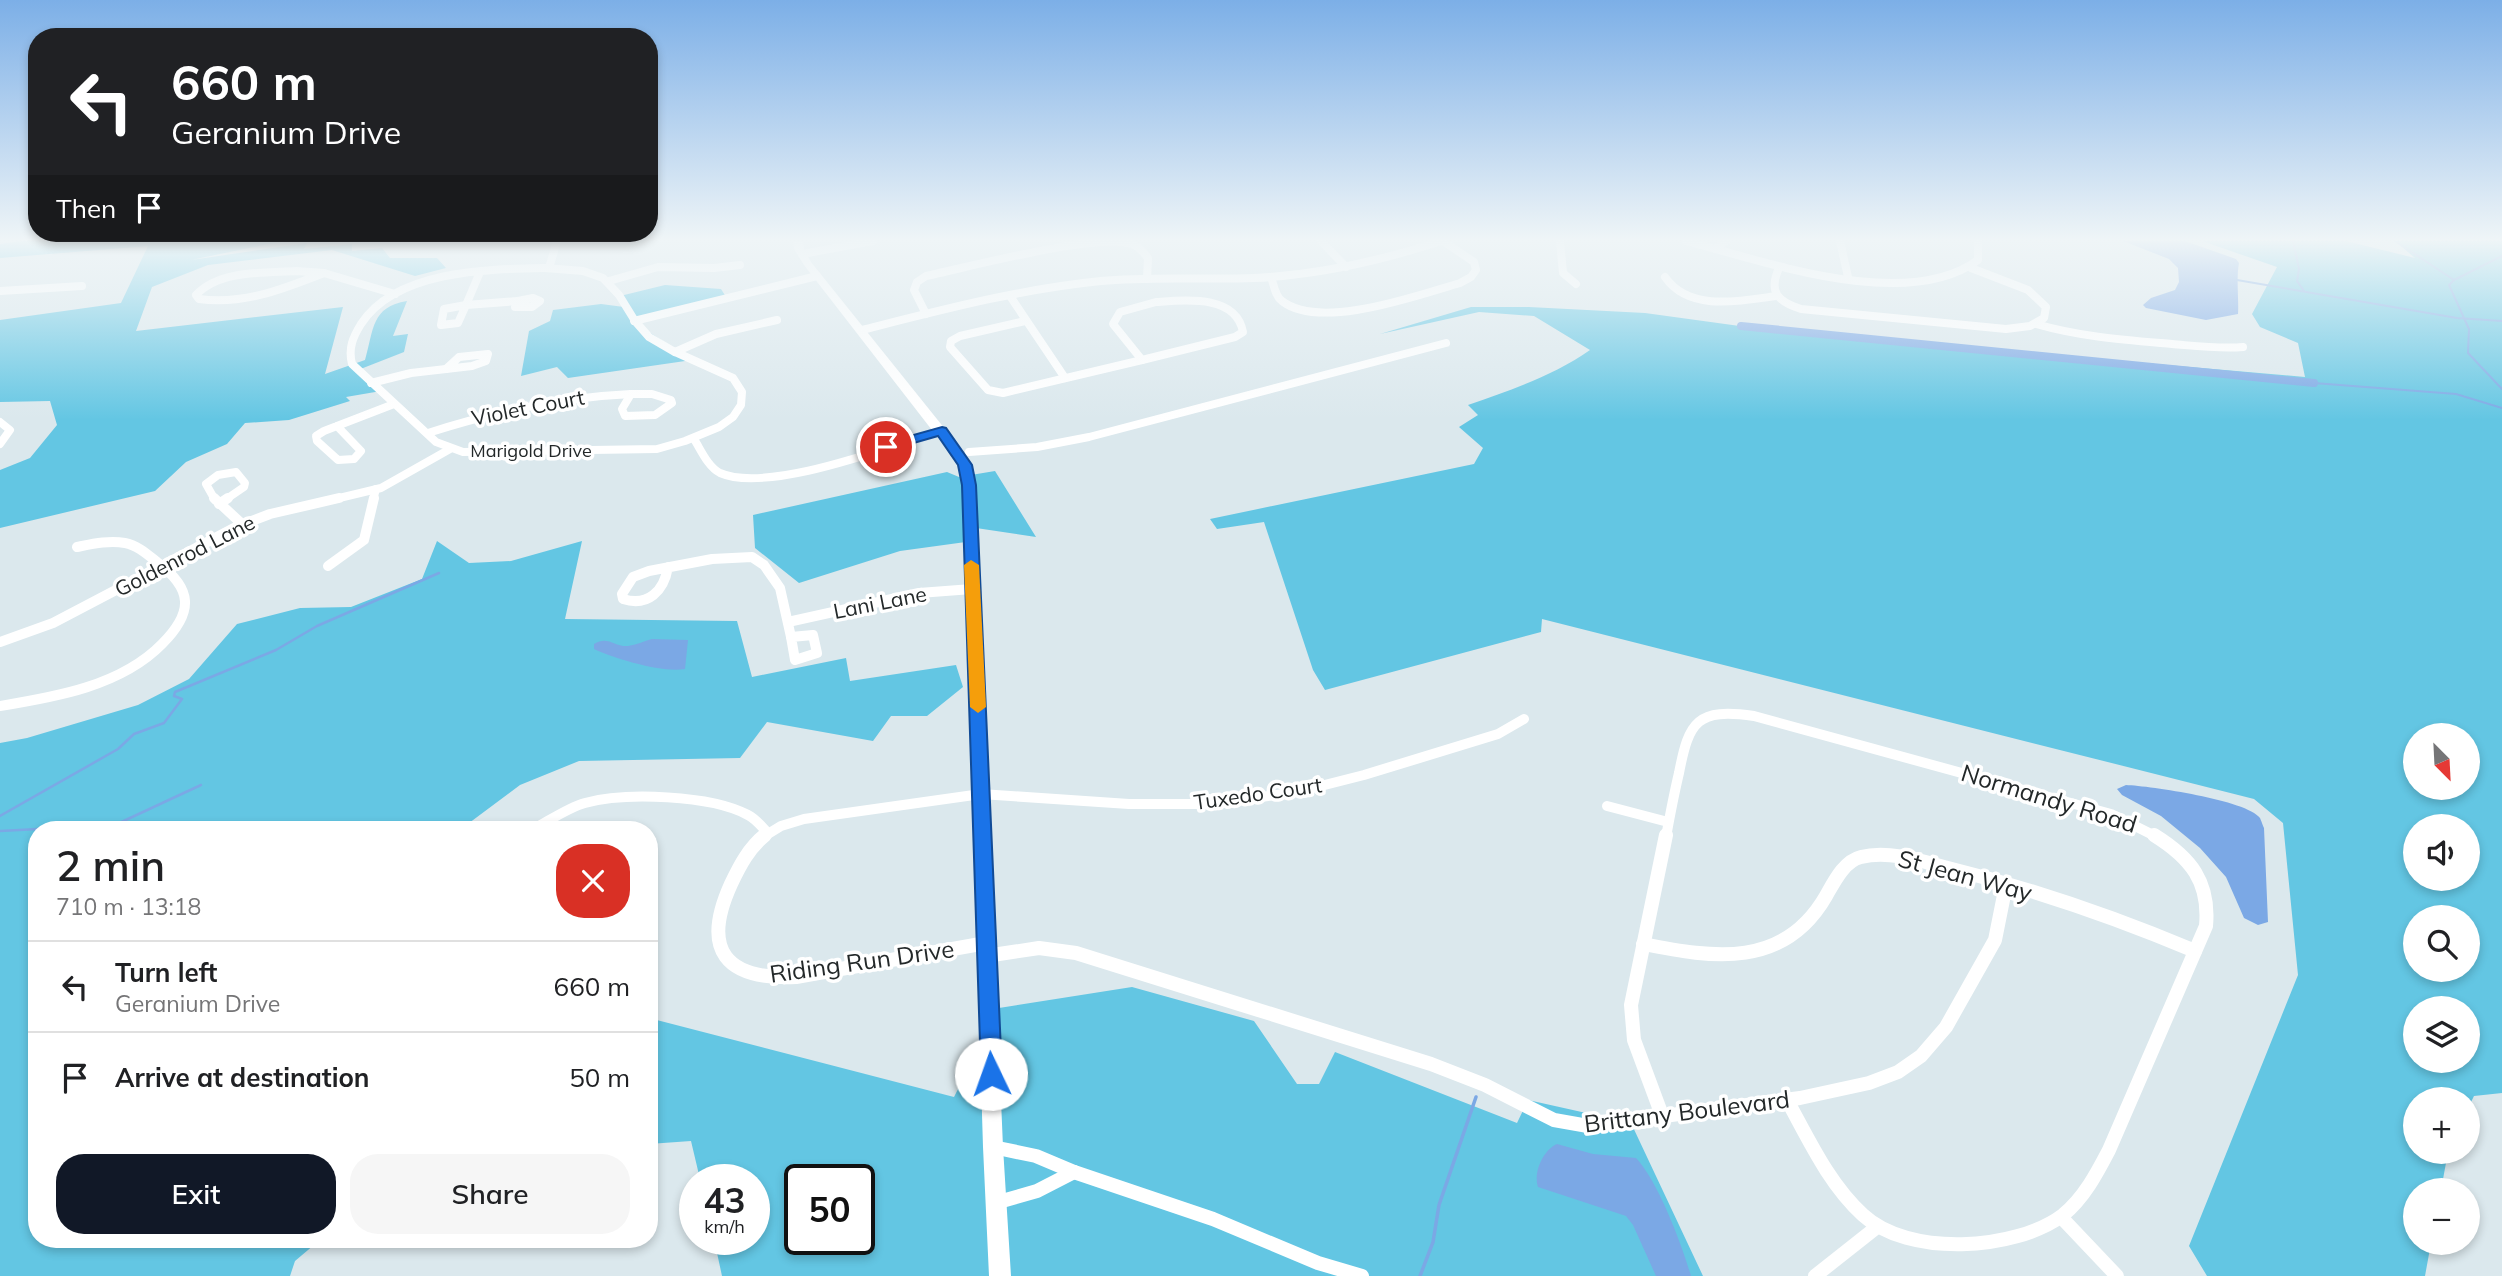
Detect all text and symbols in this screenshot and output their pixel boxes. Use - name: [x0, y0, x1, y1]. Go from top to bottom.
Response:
- text: 660 m: [171, 51, 317, 112]
- icon: left: [56, 56, 147, 147]
- text: Geranium Drive: [171, 112, 401, 152]
- icon: arrive: [130, 189, 168, 227]
- text: Then: [56, 192, 116, 225]
- street label: Violet Court: [469, 383, 586, 431]
- pin: [856, 417, 916, 477]
- icon: arrive: [867, 428, 905, 466]
- street label: Marigold Drive: [470, 439, 592, 462]
- street label: Goldenrod Lane: [110, 509, 259, 602]
- street label: Lani Lane: [831, 580, 929, 624]
- north arrow: [2403, 723, 2480, 800]
- map controls: [2403, 723, 2480, 1255]
- street label: Normandy Road: [1958, 757, 2141, 839]
- street label: Tuxedo Court: [1192, 771, 1324, 815]
- button: sound: [2403, 814, 2480, 891]
- text: 2 min: [56, 839, 165, 892]
- street label: St Jean Way: [1895, 843, 2036, 907]
- button: close: [556, 844, 630, 918]
- text: 710 m · 13:18: [56, 892, 201, 921]
- button: search: [2403, 905, 2480, 982]
- street label: Riding Run Drive: [768, 933, 956, 989]
- text: Turn left: [115, 956, 217, 989]
- icon: left: [56, 968, 94, 1006]
- text: 660 m: [554, 970, 630, 1003]
- text: Geranium Drive: [115, 989, 280, 1018]
- button: layers: [2403, 996, 2480, 1073]
- position arrow: [954, 1037, 1028, 1111]
- icon: arrive: [56, 1059, 94, 1097]
- text: Arrive at destination: [115, 1061, 370, 1094]
- text: 50 m: [569, 1061, 630, 1094]
- street label: Brittany Boulevard: [1582, 1084, 1791, 1139]
- button: +: [2403, 1087, 2480, 1164]
- button: Exit: [56, 1154, 336, 1234]
- button: Share: [350, 1154, 630, 1234]
- speed limit sign: 50: [784, 1164, 875, 1255]
- text: 43: [703, 1178, 746, 1222]
- button: −: [2403, 1178, 2480, 1255]
- text: km/h: [704, 1215, 745, 1238]

